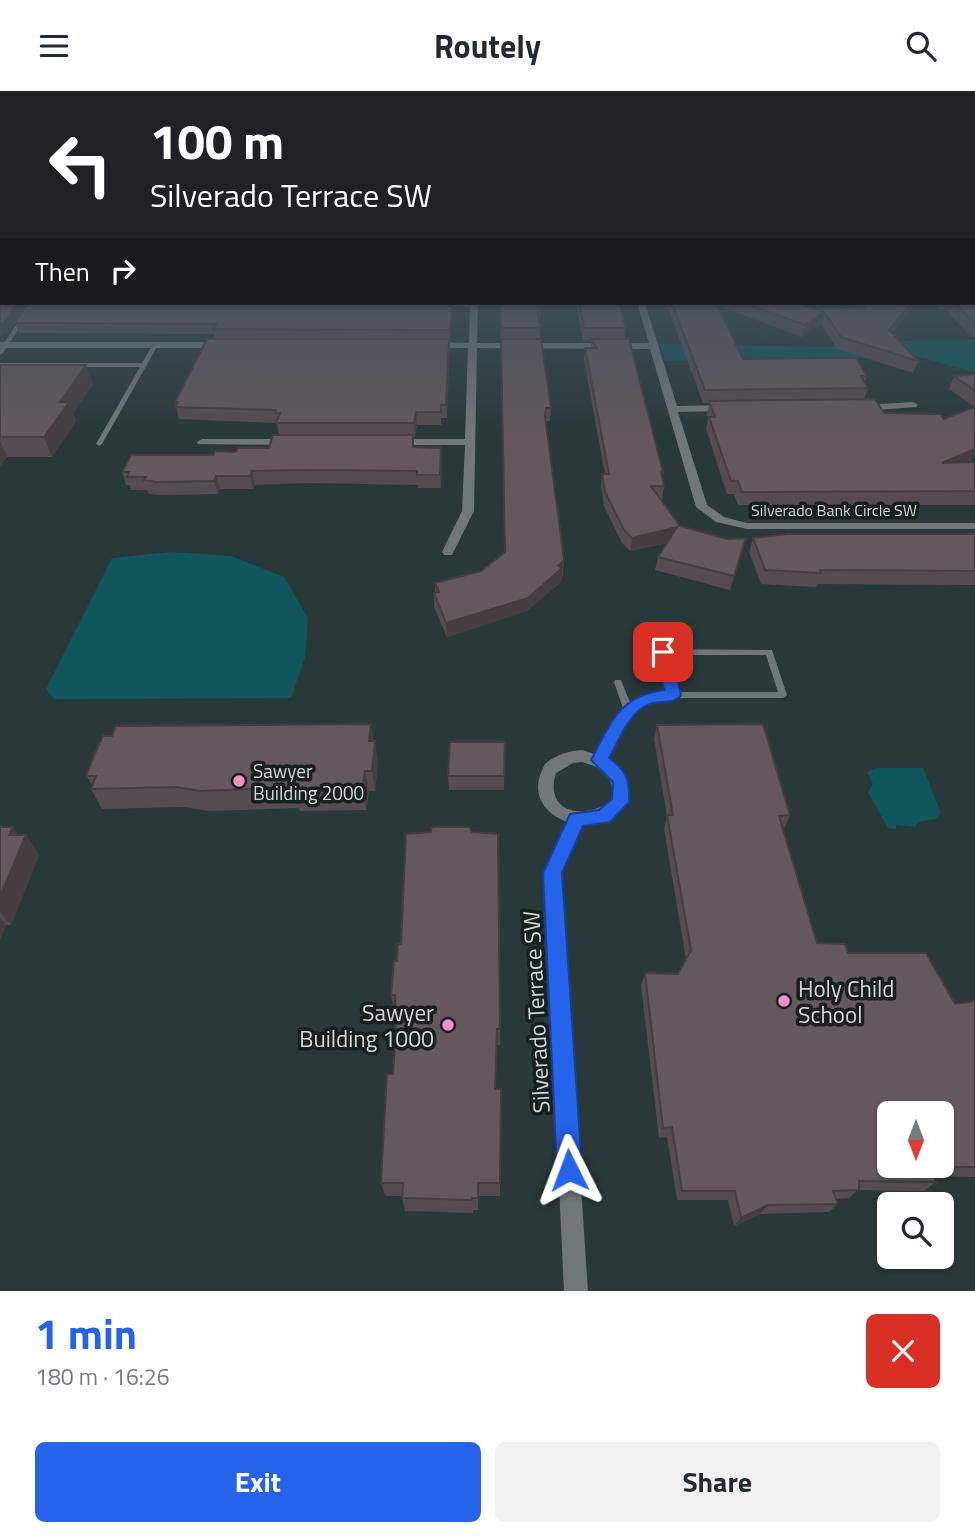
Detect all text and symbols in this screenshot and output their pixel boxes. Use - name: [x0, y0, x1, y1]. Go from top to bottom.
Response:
- text: Routely: [434, 22, 541, 70]
- icon: menu: [35, 27, 73, 65]
- icon: search: [902, 27, 940, 65]
- text: 100 m: [150, 103, 284, 178]
- icon: left: [35, 119, 126, 210]
- text: Silverado Terrace SW: [150, 171, 432, 219]
- text: Then: [35, 252, 90, 291]
- icon: right: [104, 252, 142, 290]
- street label: Silverado Bank Circle SW: [751, 498, 917, 522]
- pin: [633, 622, 693, 682]
- icon: arrive: [644, 633, 682, 671]
- place label: Sawyer Building 2000: [253, 756, 364, 807]
- marker: Sawyer Building 2000: [231, 773, 247, 789]
- street label: Silverado Terrace SW: [513, 910, 559, 1114]
- place label: Holy Child School: [798, 971, 894, 1032]
- marker: Holy Child School: [776, 993, 792, 1009]
- place label: Sawyer Building 1000: [299, 995, 434, 1056]
- marker: Sawyer Building 1000: [440, 1017, 456, 1033]
- north arrow: [877, 1101, 954, 1178]
- map controls: [877, 1101, 954, 1269]
- position arrow: [532, 1133, 606, 1207]
- button: search: [877, 1192, 954, 1269]
- text: 1 min: [35, 1301, 137, 1365]
- button: close: [866, 1314, 940, 1388]
- text: 180 m · 16:26: [35, 1359, 170, 1394]
- button: Exit: [35, 1442, 481, 1522]
- button: Share: [495, 1442, 940, 1522]

